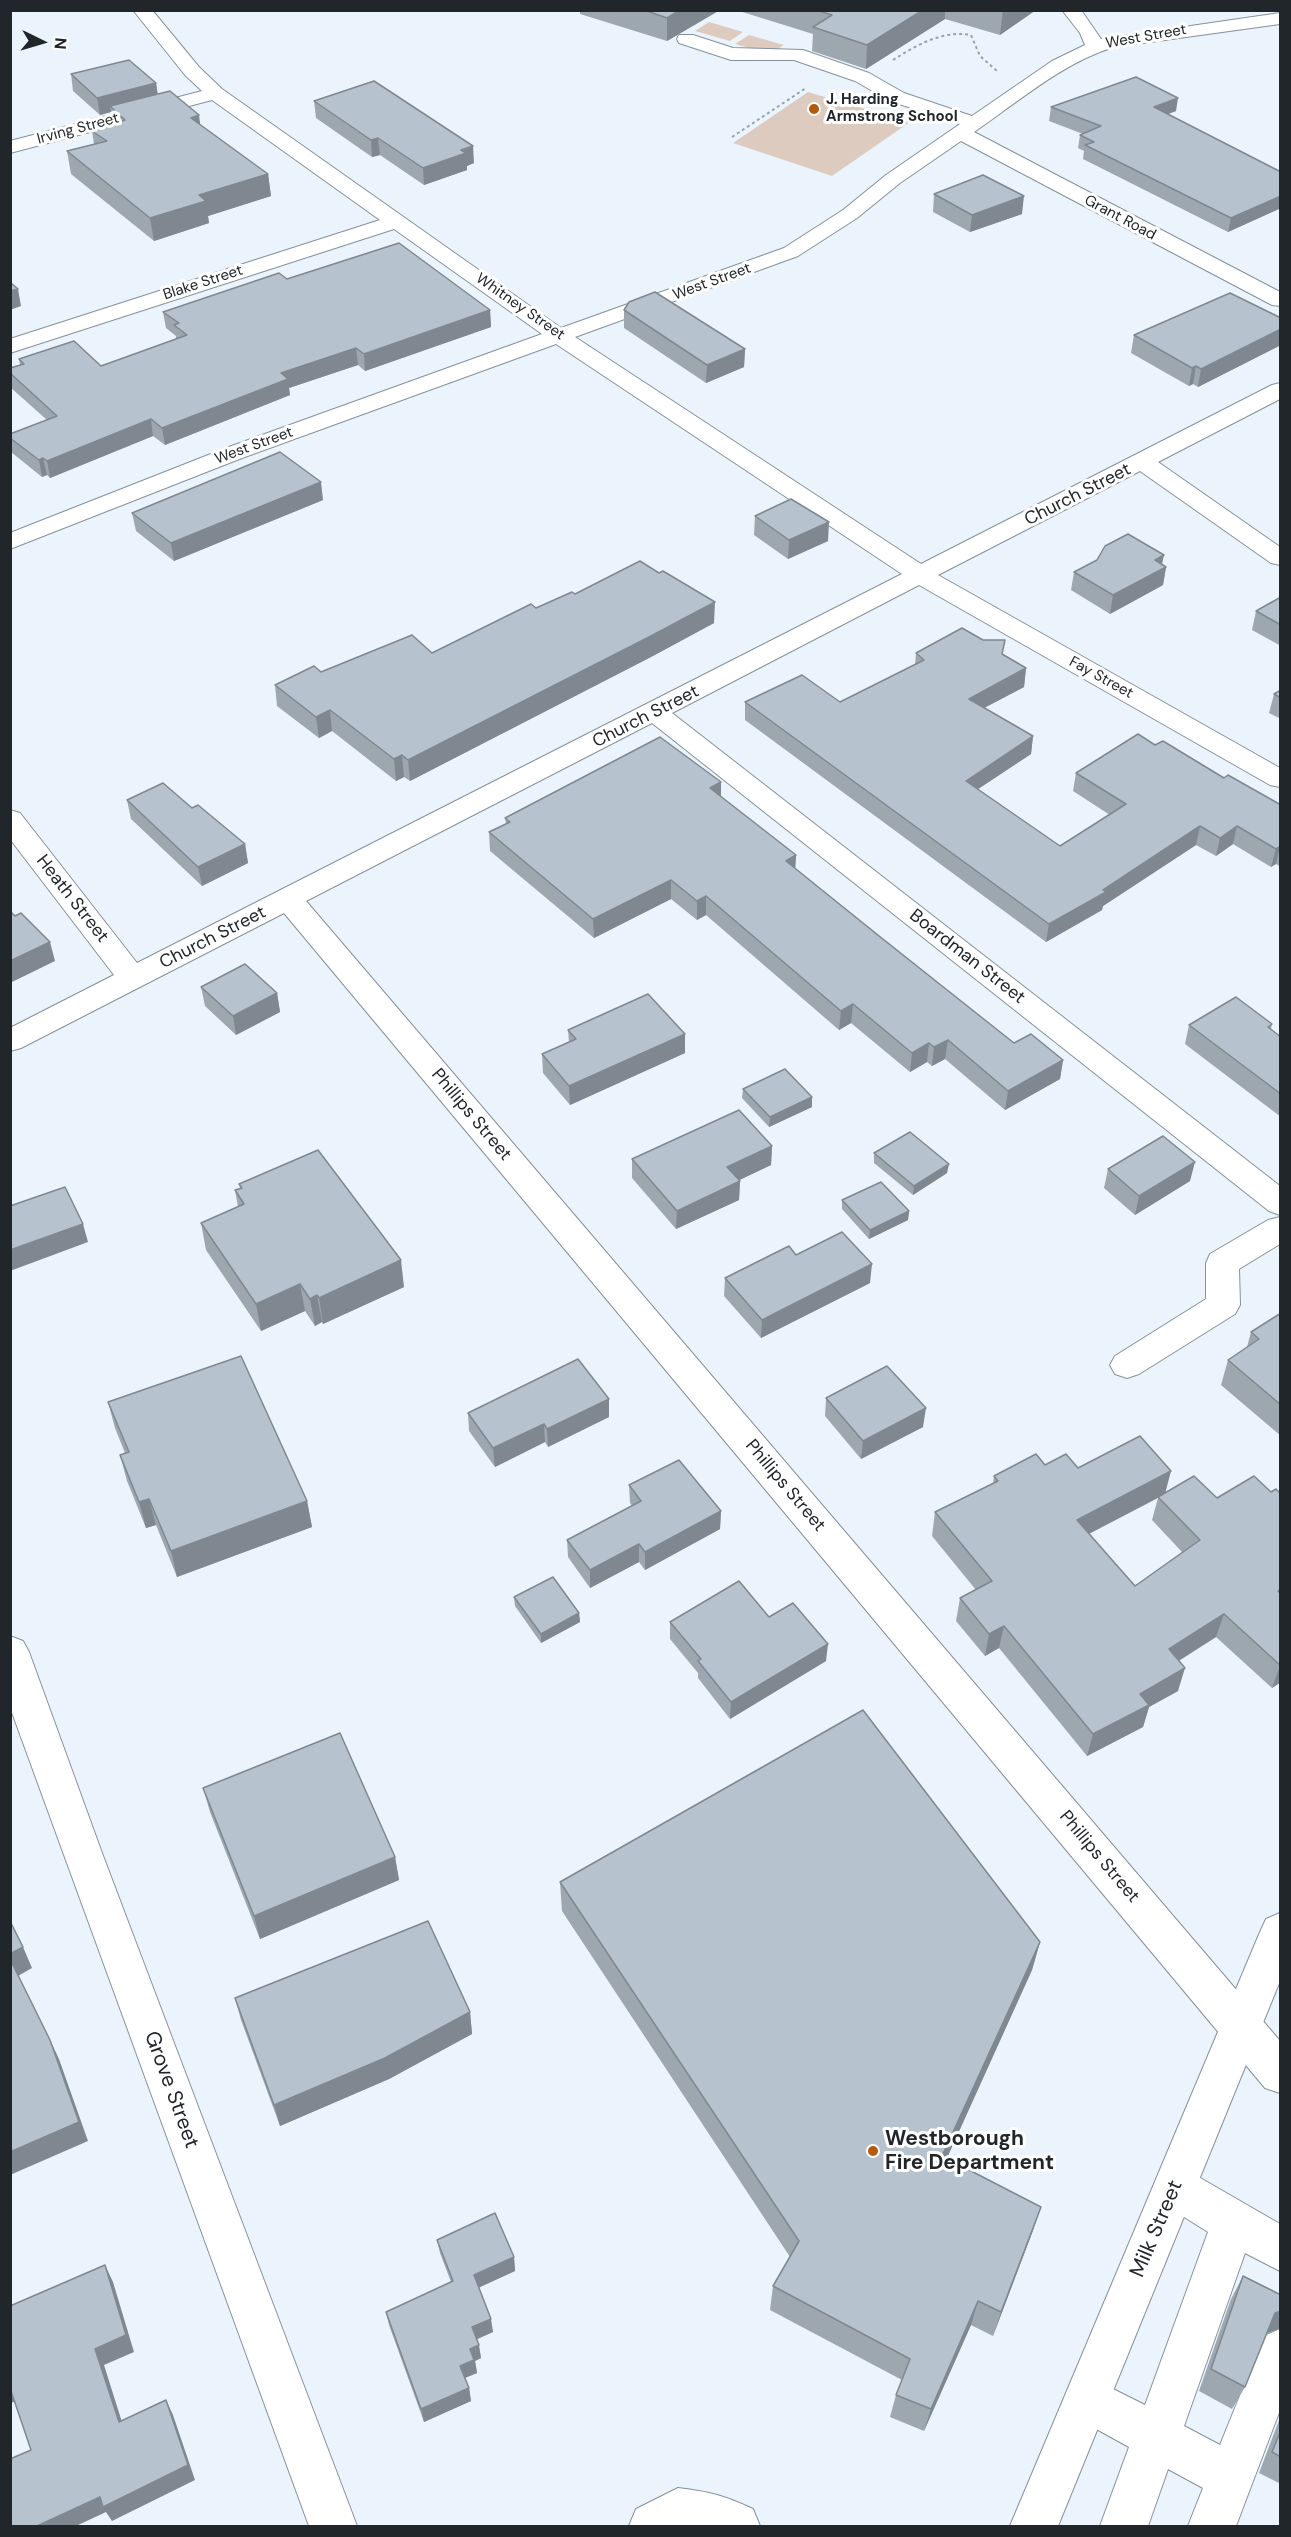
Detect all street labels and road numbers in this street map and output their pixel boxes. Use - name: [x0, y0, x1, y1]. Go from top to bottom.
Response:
- street label: West Street: [1104, 21, 1188, 53]
- street label: Irving Street: [35, 109, 121, 149]
- street label: Grant Road: [1081, 192, 1159, 244]
- street label: West Street: [670, 260, 754, 304]
- street label: Blake Street: [161, 262, 245, 304]
- street label: Whitney Street: [472, 270, 568, 344]
- street label: West Street: [212, 424, 296, 468]
- street label: Church Street: [1021, 459, 1135, 531]
- street label: Fay Street: [1066, 653, 1136, 703]
- street label: Church Street: [589, 681, 703, 753]
- street label: Heath Street: [31, 851, 113, 947]
- street label: Church Street: [156, 902, 270, 974]
- street label: Boardman Street: [905, 905, 1029, 1009]
- street label: Phillips Street: [426, 1065, 516, 1165]
- street label: Phillips Street: [740, 1436, 830, 1536]
- street label: Phillips Street: [1054, 1807, 1144, 1907]
- street label: Grove Street: [138, 2028, 204, 2152]
- street label: Milk Street: [1125, 2177, 1189, 2281]

